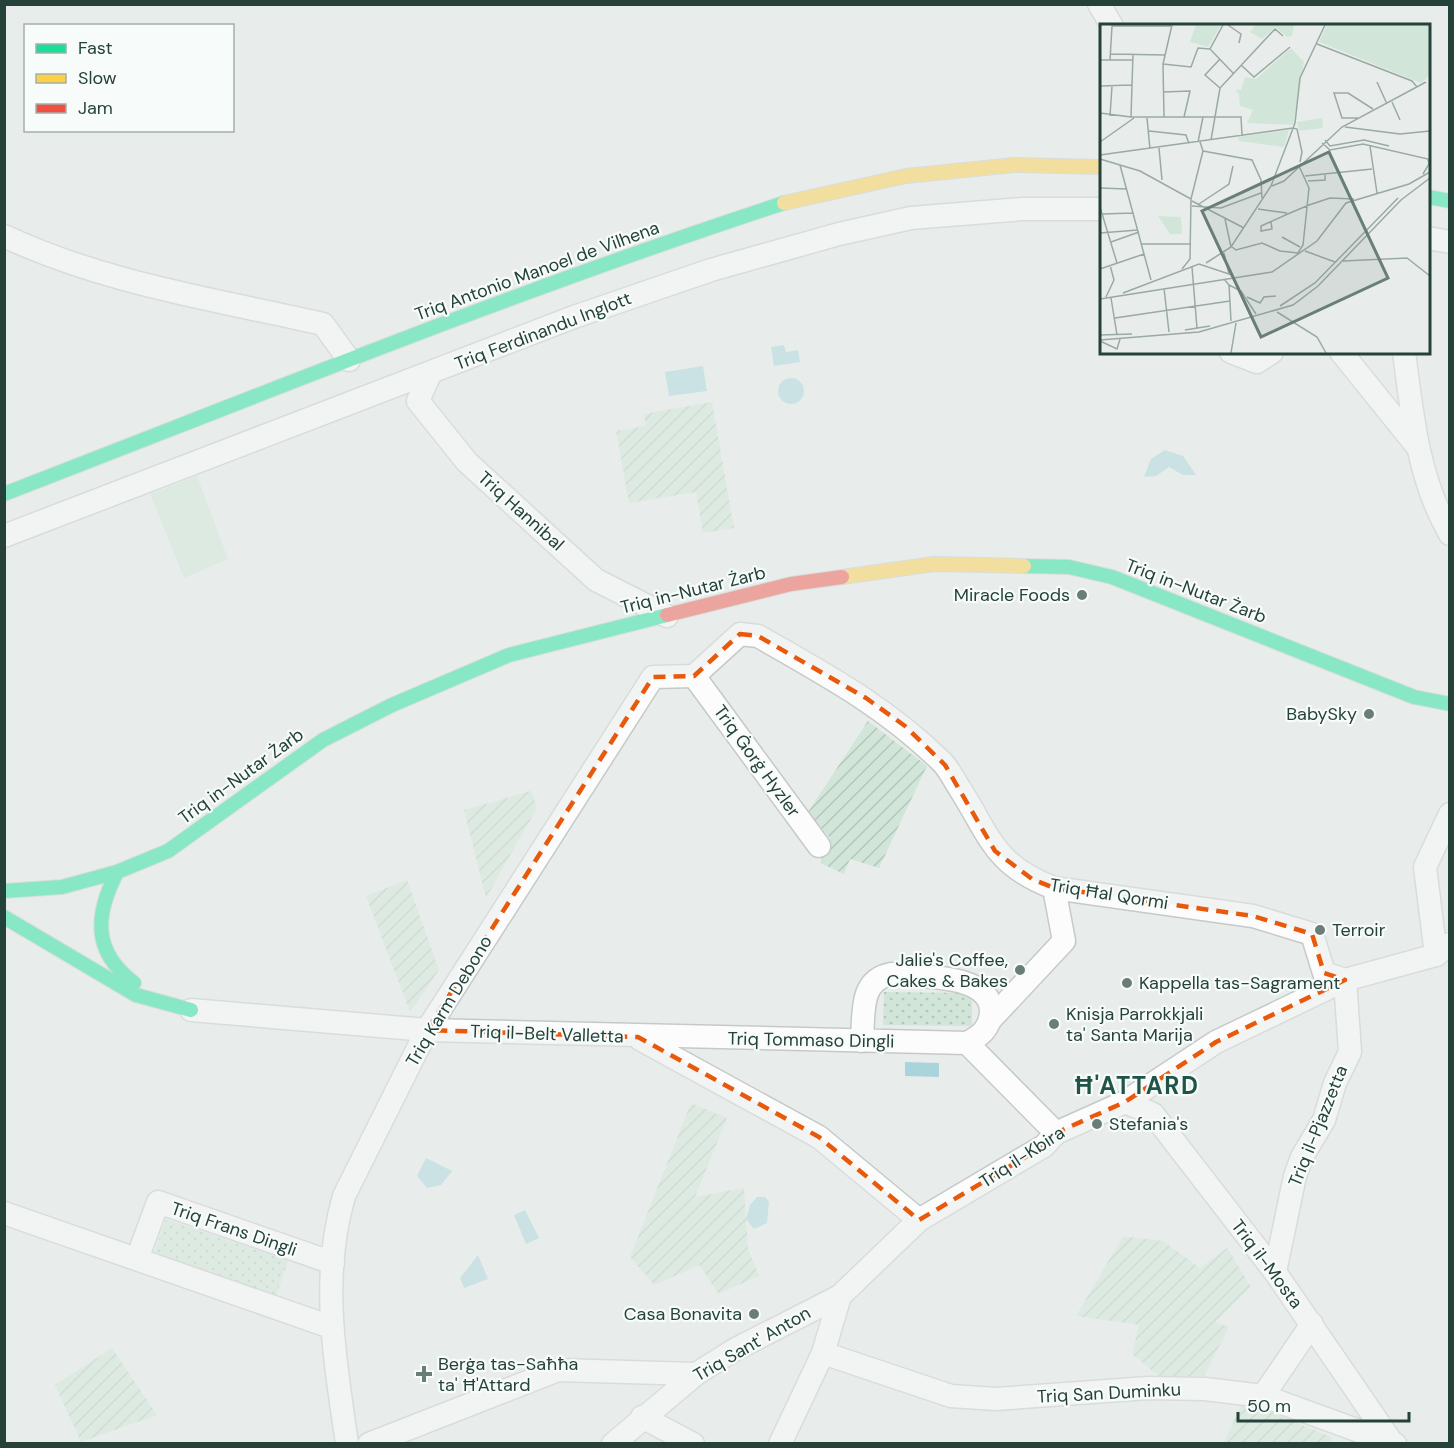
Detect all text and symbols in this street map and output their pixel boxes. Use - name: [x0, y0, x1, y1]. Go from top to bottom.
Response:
- legend: [24, 24, 234, 132]
- inset map: [1100, 24, 1430, 354]
- text: Fast: [78, 36, 113, 60]
- text: Slow: [78, 66, 117, 90]
- text: Jam: [78, 96, 113, 120]
- street label: Triq Antonio Manoel de Vilhena: [412, 216, 662, 326]
- street label: Triq Ferdinandu Inglott: [451, 286, 635, 376]
- street label: Triq Hannibal: [473, 466, 569, 556]
- street label: Triq in-Nutar Żarb: [1122, 553, 1270, 629]
- street label: Triq in-Nutar Żarb: [618, 560, 768, 620]
- place label: Miracle Foods: [954, 583, 1070, 607]
- marker: Miracle Foods: [1075, 588, 1089, 602]
- street label: Triq Ġorġ Hyzler: [708, 700, 806, 822]
- place label: BabySky: [1286, 702, 1357, 726]
- marker: BabySky: [1362, 707, 1376, 721]
- street label: Triq in-Nutar Żarb: [174, 722, 308, 830]
- street label: Triq Ħal Qormi: [1048, 873, 1170, 915]
- place label: Terroir: [1332, 918, 1386, 942]
- marker: Terroir: [1313, 923, 1327, 937]
- street label: Triq Karm Debono: [400, 931, 498, 1071]
- place label: Jalie's Coffee, Cakes & Bakes: [887, 948, 1008, 993]
- marker: Jalie's Coffee, Cakes & Bakes: [1013, 963, 1027, 977]
- place label: Kappella tas-Sagrament: [1139, 971, 1340, 995]
- marker: Kappella tas-Sagrament: [1120, 976, 1134, 990]
- place label: Knisja Parrokkjali ta' Santa Marija: [1066, 1002, 1203, 1047]
- marker: Knisja Parrokkjali ta' Santa Marija: [1047, 1017, 1061, 1031]
- street label: Triq il-Belt Valletta: [470, 1019, 624, 1049]
- street label: Triq Tommaso Dingli: [727, 1027, 895, 1053]
- street label: Triq il-Pjazzetta: [1283, 1062, 1353, 1190]
- district label: Ħ'ATTARD: [1075, 1070, 1199, 1101]
- place label: Stefania's: [1109, 1112, 1188, 1136]
- marker: Stefania's: [1090, 1117, 1104, 1131]
- street label: Triq il-Kbira: [975, 1121, 1069, 1193]
- street label: Triq Frans Dingli: [168, 1196, 300, 1262]
- street label: Triq il-Mosta: [1226, 1215, 1308, 1313]
- street label: Triq Sant' Anton: [689, 1301, 815, 1387]
- place label: Casa Bonavita: [624, 1302, 742, 1326]
- marker: Casa Bonavita: [747, 1307, 761, 1321]
- place label: Berġa tas-Saħħa ta' Ħ'Attard: [438, 1352, 578, 1397]
- marker: Berġa tas-Saħħa ta' Ħ'Attard: [415, 1365, 433, 1383]
- street label: Triq San Duminku: [1036, 1377, 1182, 1409]
- scale bar: [1238, 1385, 1409, 1423]
- text: 50 m: [1247, 1394, 1291, 1418]

